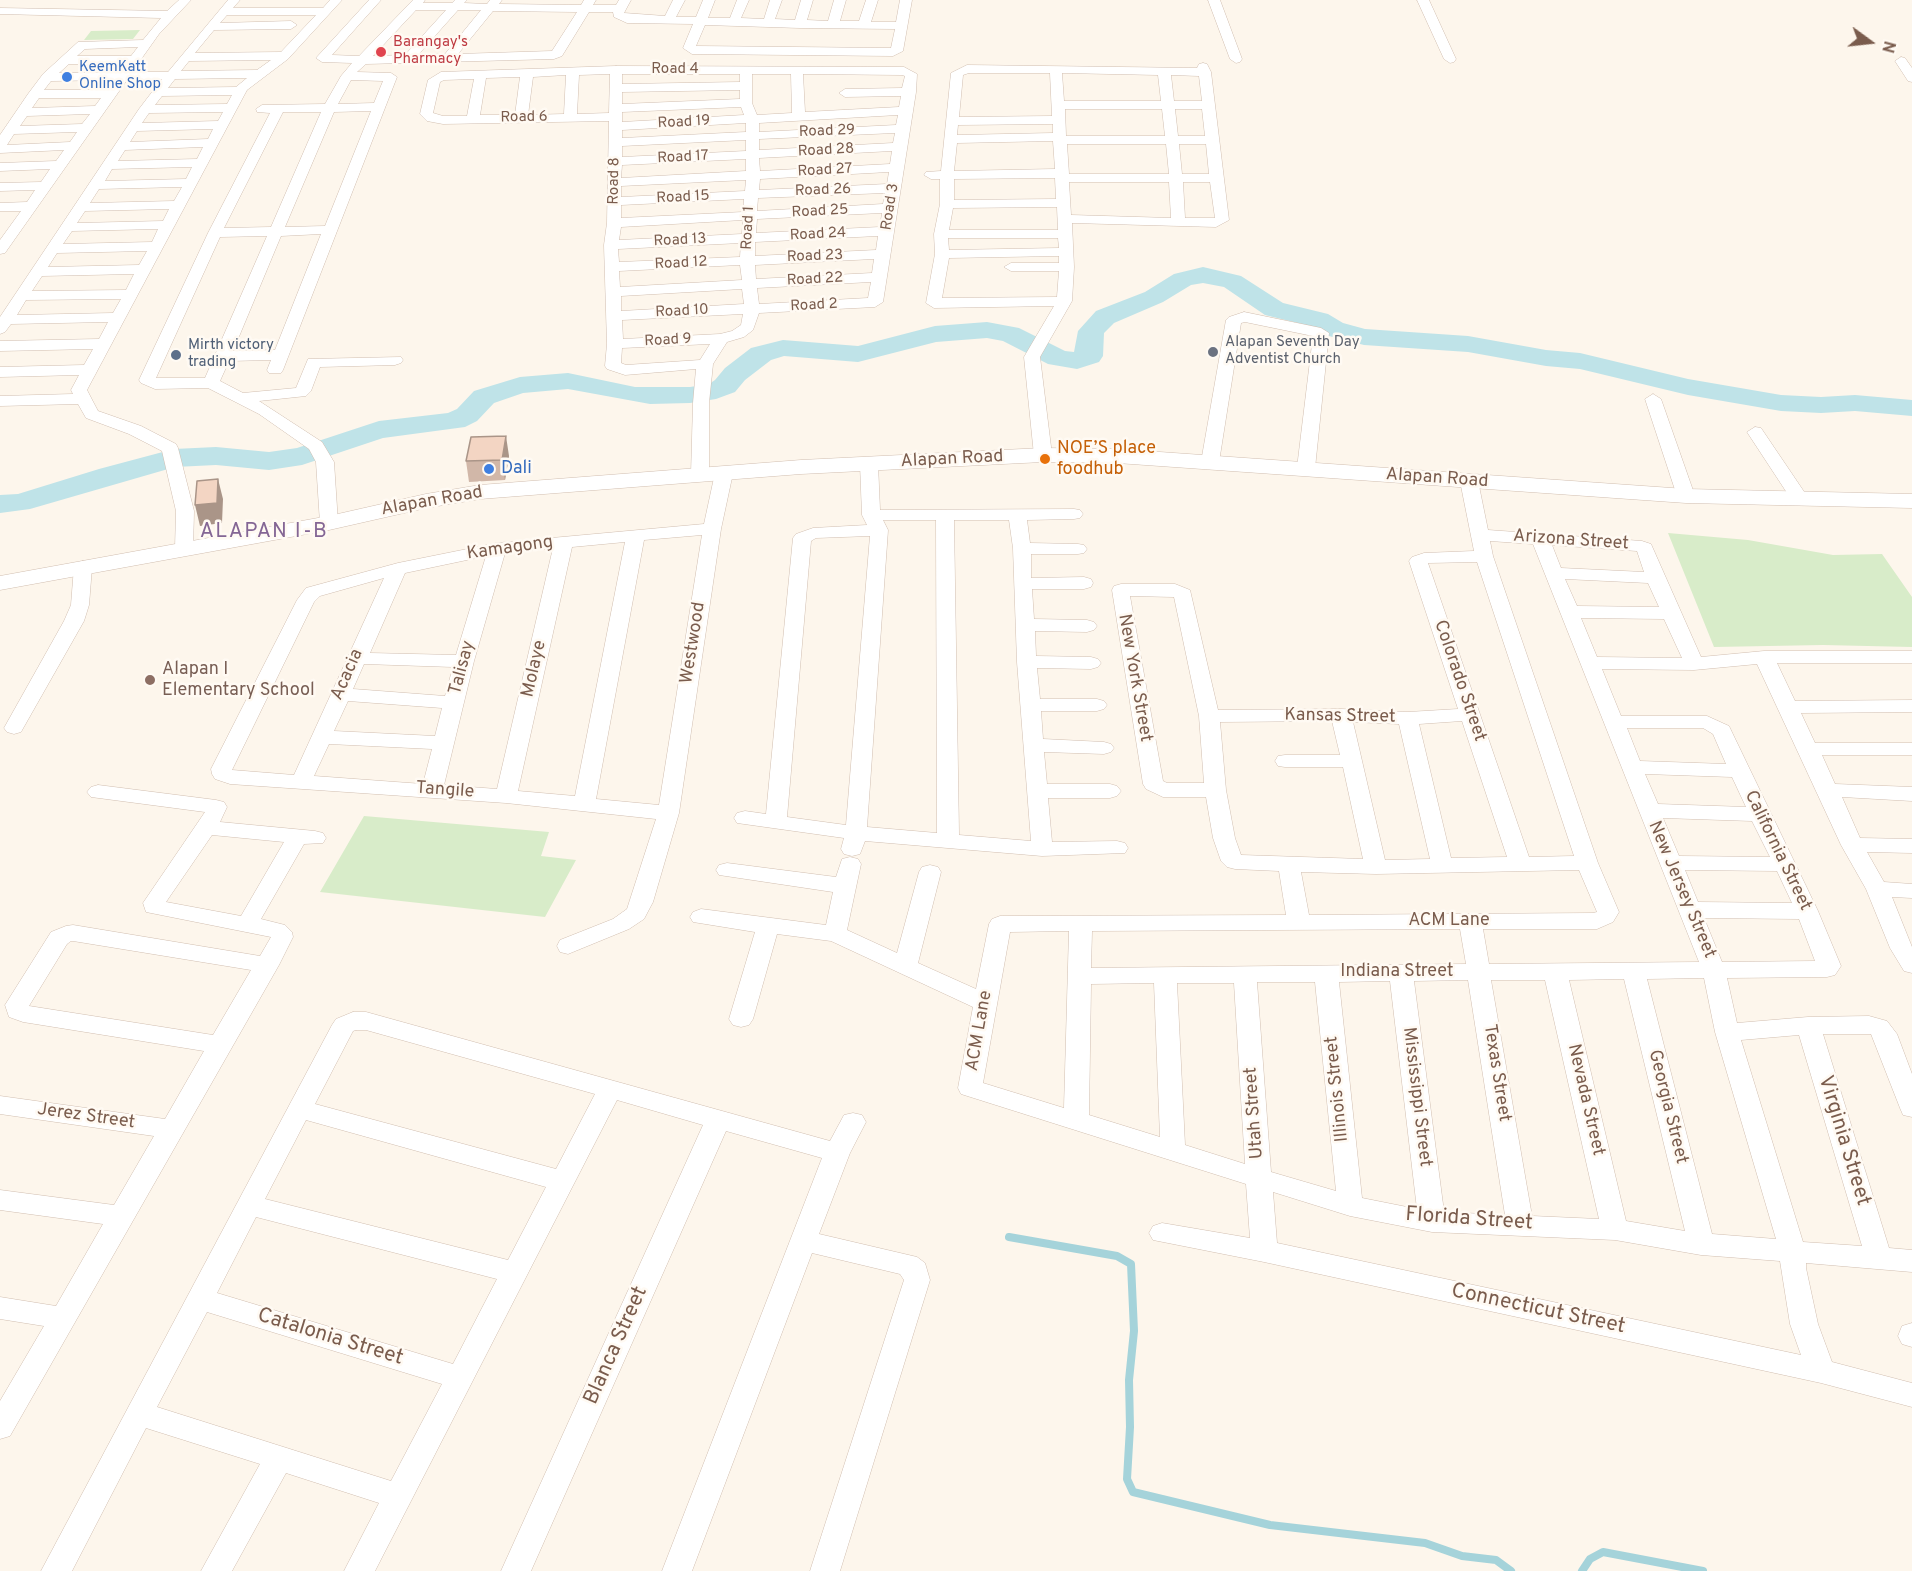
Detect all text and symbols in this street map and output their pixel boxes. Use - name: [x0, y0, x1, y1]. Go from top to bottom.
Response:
- north arrow: [1840, 12, 1900, 72]
- place label: Barangay's Pharmacy: [393, 34, 468, 69]
- text: N: [1876, 39, 1899, 55]
- marker: Barangay's Pharmacy: [374, 45, 388, 59]
- place label: KeemKatt Online Shop: [79, 59, 161, 94]
- street label: Road 4: [651, 61, 699, 79]
- marker: KeemKatt Online Shop: [60, 70, 74, 84]
- street label: Road 6: [500, 109, 548, 127]
- street label: Road 19: [657, 113, 711, 133]
- street label: Road 29: [799, 122, 855, 142]
- street label: Road 28: [797, 141, 855, 161]
- street label: Road 17: [657, 148, 709, 168]
- street label: Road 8: [606, 157, 624, 205]
- street label: Road 27: [797, 161, 853, 181]
- street label: Road 26: [795, 181, 851, 201]
- street label: Road 3: [878, 182, 904, 232]
- street label: Road 15: [656, 188, 710, 208]
- street label: Road 25: [791, 202, 849, 222]
- street label: Road 1: [739, 206, 759, 250]
- street label: Road 24: [789, 225, 847, 245]
- street label: Road 13: [653, 231, 707, 251]
- street label: Road 23: [786, 247, 844, 267]
- street label: Road 12: [654, 254, 708, 274]
- street label: Road 22: [786, 270, 844, 290]
- street label: Road 2: [790, 296, 838, 316]
- street label: Road 10: [655, 302, 709, 322]
- street label: Road 9: [644, 331, 692, 351]
- place label: Alapan Seventh Day Adventist Church: [1225, 334, 1360, 369]
- place label: Mirth victory trading: [188, 337, 274, 372]
- marker: Alapan Seventh Day Adventist Church: [1206, 345, 1220, 359]
- marker: Mirth victory trading: [169, 348, 183, 362]
- place label: NOE’S place foodhub: [1057, 438, 1156, 480]
- street label: Alapan Road: [900, 447, 1004, 473]
- marker: NOE’S place foodhub: [1038, 452, 1052, 466]
- place label: Dali: [501, 458, 532, 480]
- marker: Dali: [482, 462, 496, 476]
- street label: Alapan Road: [1385, 465, 1489, 493]
- street label: Alapan Road: [380, 482, 484, 522]
- district label: ALAPAN I-B: [200, 520, 328, 546]
- street label: Arizona Street: [1512, 526, 1630, 556]
- street label: Kamagong: [465, 532, 555, 566]
- street label: Westwood: [677, 601, 711, 685]
- street label: New York Street: [1112, 612, 1156, 744]
- street label: Colorado Street: [1428, 618, 1490, 744]
- street label: Talisay: [445, 638, 481, 698]
- street label: Molaye: [518, 638, 552, 700]
- street label: Acacia: [327, 646, 369, 704]
- place label: Alapan I Elementary School: [162, 659, 315, 702]
- marker: Alapan I Elementary School: [143, 673, 157, 687]
- street label: Kansas Street: [1284, 705, 1396, 729]
- street label: Tangile: [415, 778, 475, 804]
- street label: California Street: [1739, 787, 1815, 915]
- street label: New Jersey Street: [1642, 818, 1720, 962]
- street label: ACM Lane: [1408, 910, 1490, 932]
- street label: Indiana Street: [1340, 961, 1454, 983]
- street label: ACM Lane: [962, 989, 998, 1073]
- street label: Texas Street: [1478, 1023, 1514, 1123]
- street label: Mississippi Street: [1397, 1026, 1435, 1168]
- street label: Illinois Street: [1322, 1035, 1354, 1143]
- street label: Nevada Street: [1562, 1042, 1608, 1158]
- street label: Georgia Street: [1642, 1048, 1692, 1166]
- street label: Utah Street: [1241, 1066, 1269, 1160]
- street label: Virginia Street: [1811, 1073, 1875, 1209]
- street label: Jerez Street: [36, 1099, 136, 1135]
- street label: Florida Street: [1404, 1203, 1534, 1237]
- street label: Connecticut Street: [1449, 1279, 1627, 1341]
- street label: Blanca Street: [580, 1283, 654, 1409]
- street label: Catalonia Street: [254, 1304, 406, 1372]

